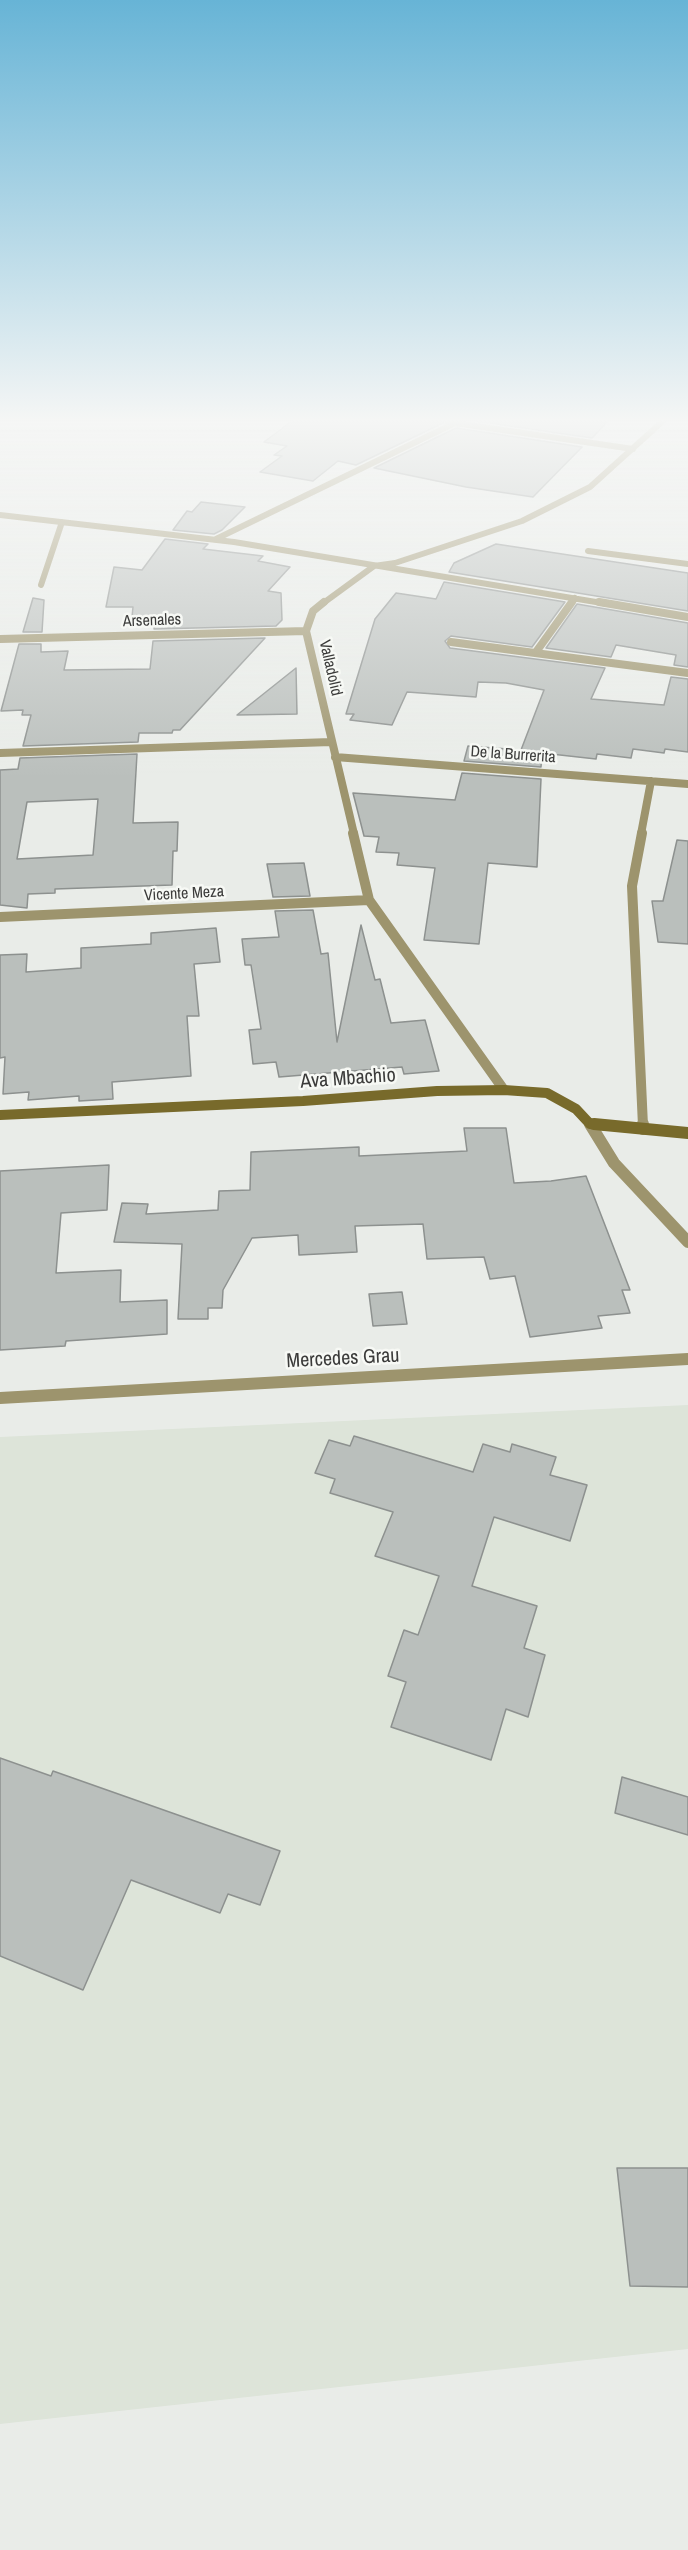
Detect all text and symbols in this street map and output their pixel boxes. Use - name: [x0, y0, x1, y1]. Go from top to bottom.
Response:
- street label: Arsenales: [123, 610, 181, 632]
- street label: Valladolid: [314, 638, 346, 698]
- street label: De la Burrerita: [470, 742, 556, 768]
- street label: Vicente Meza: [144, 882, 224, 906]
- street label: Ava Mbachio: [300, 1064, 396, 1094]
- street label: Mercedes Grau: [286, 1344, 400, 1374]

